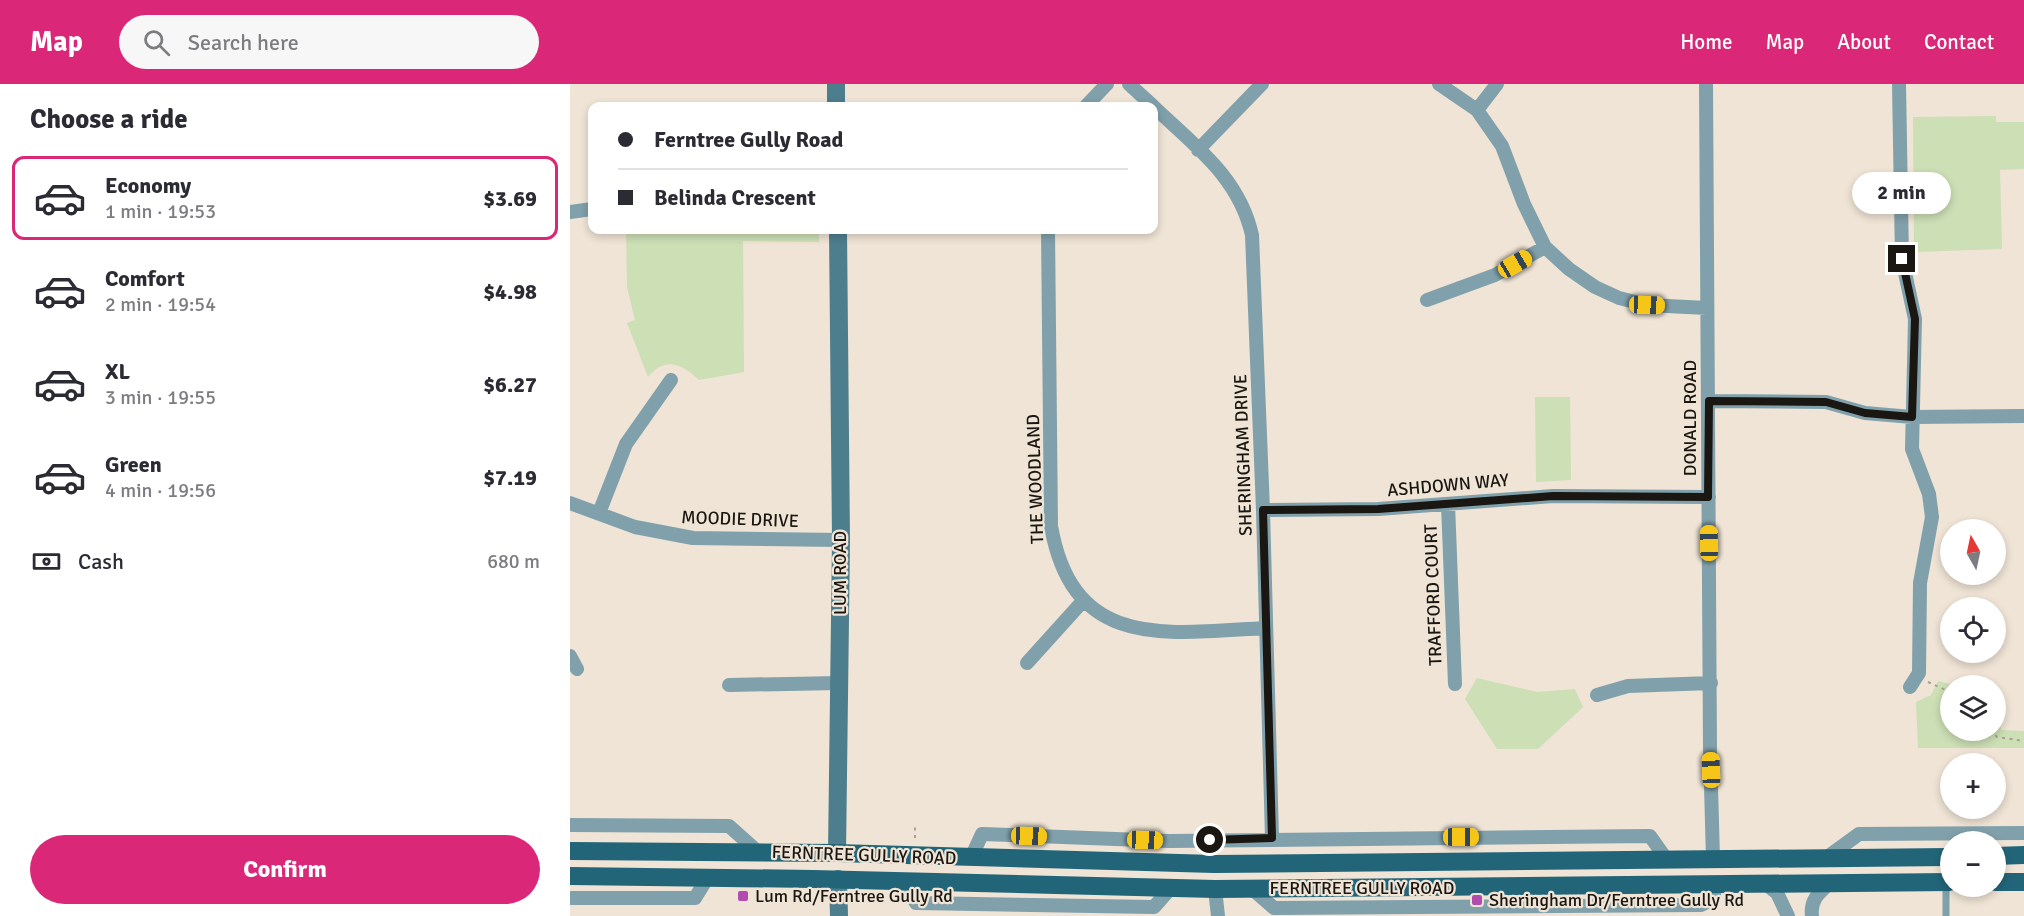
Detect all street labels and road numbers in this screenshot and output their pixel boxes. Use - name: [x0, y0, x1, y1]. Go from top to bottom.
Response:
- street label: DONALD ROAD: [1679, 360, 1701, 476]
- street label: SHERINGHAM DRIVE: [1229, 374, 1257, 536]
- street label: THE WOODLAND: [1022, 414, 1048, 544]
- street label: ASHDOWN WAY: [1386, 469, 1510, 501]
- street label: MOODIE DRIVE: [681, 506, 799, 532]
- street label: TRAFFORD COURT: [1420, 524, 1446, 666]
- street label: LUM ROAD: [829, 531, 851, 615]
- street label: FERNTREE GULLY ROAD: [771, 841, 957, 869]
- street label: FERNTREE GULLY ROAD: [1270, 877, 1454, 899]

